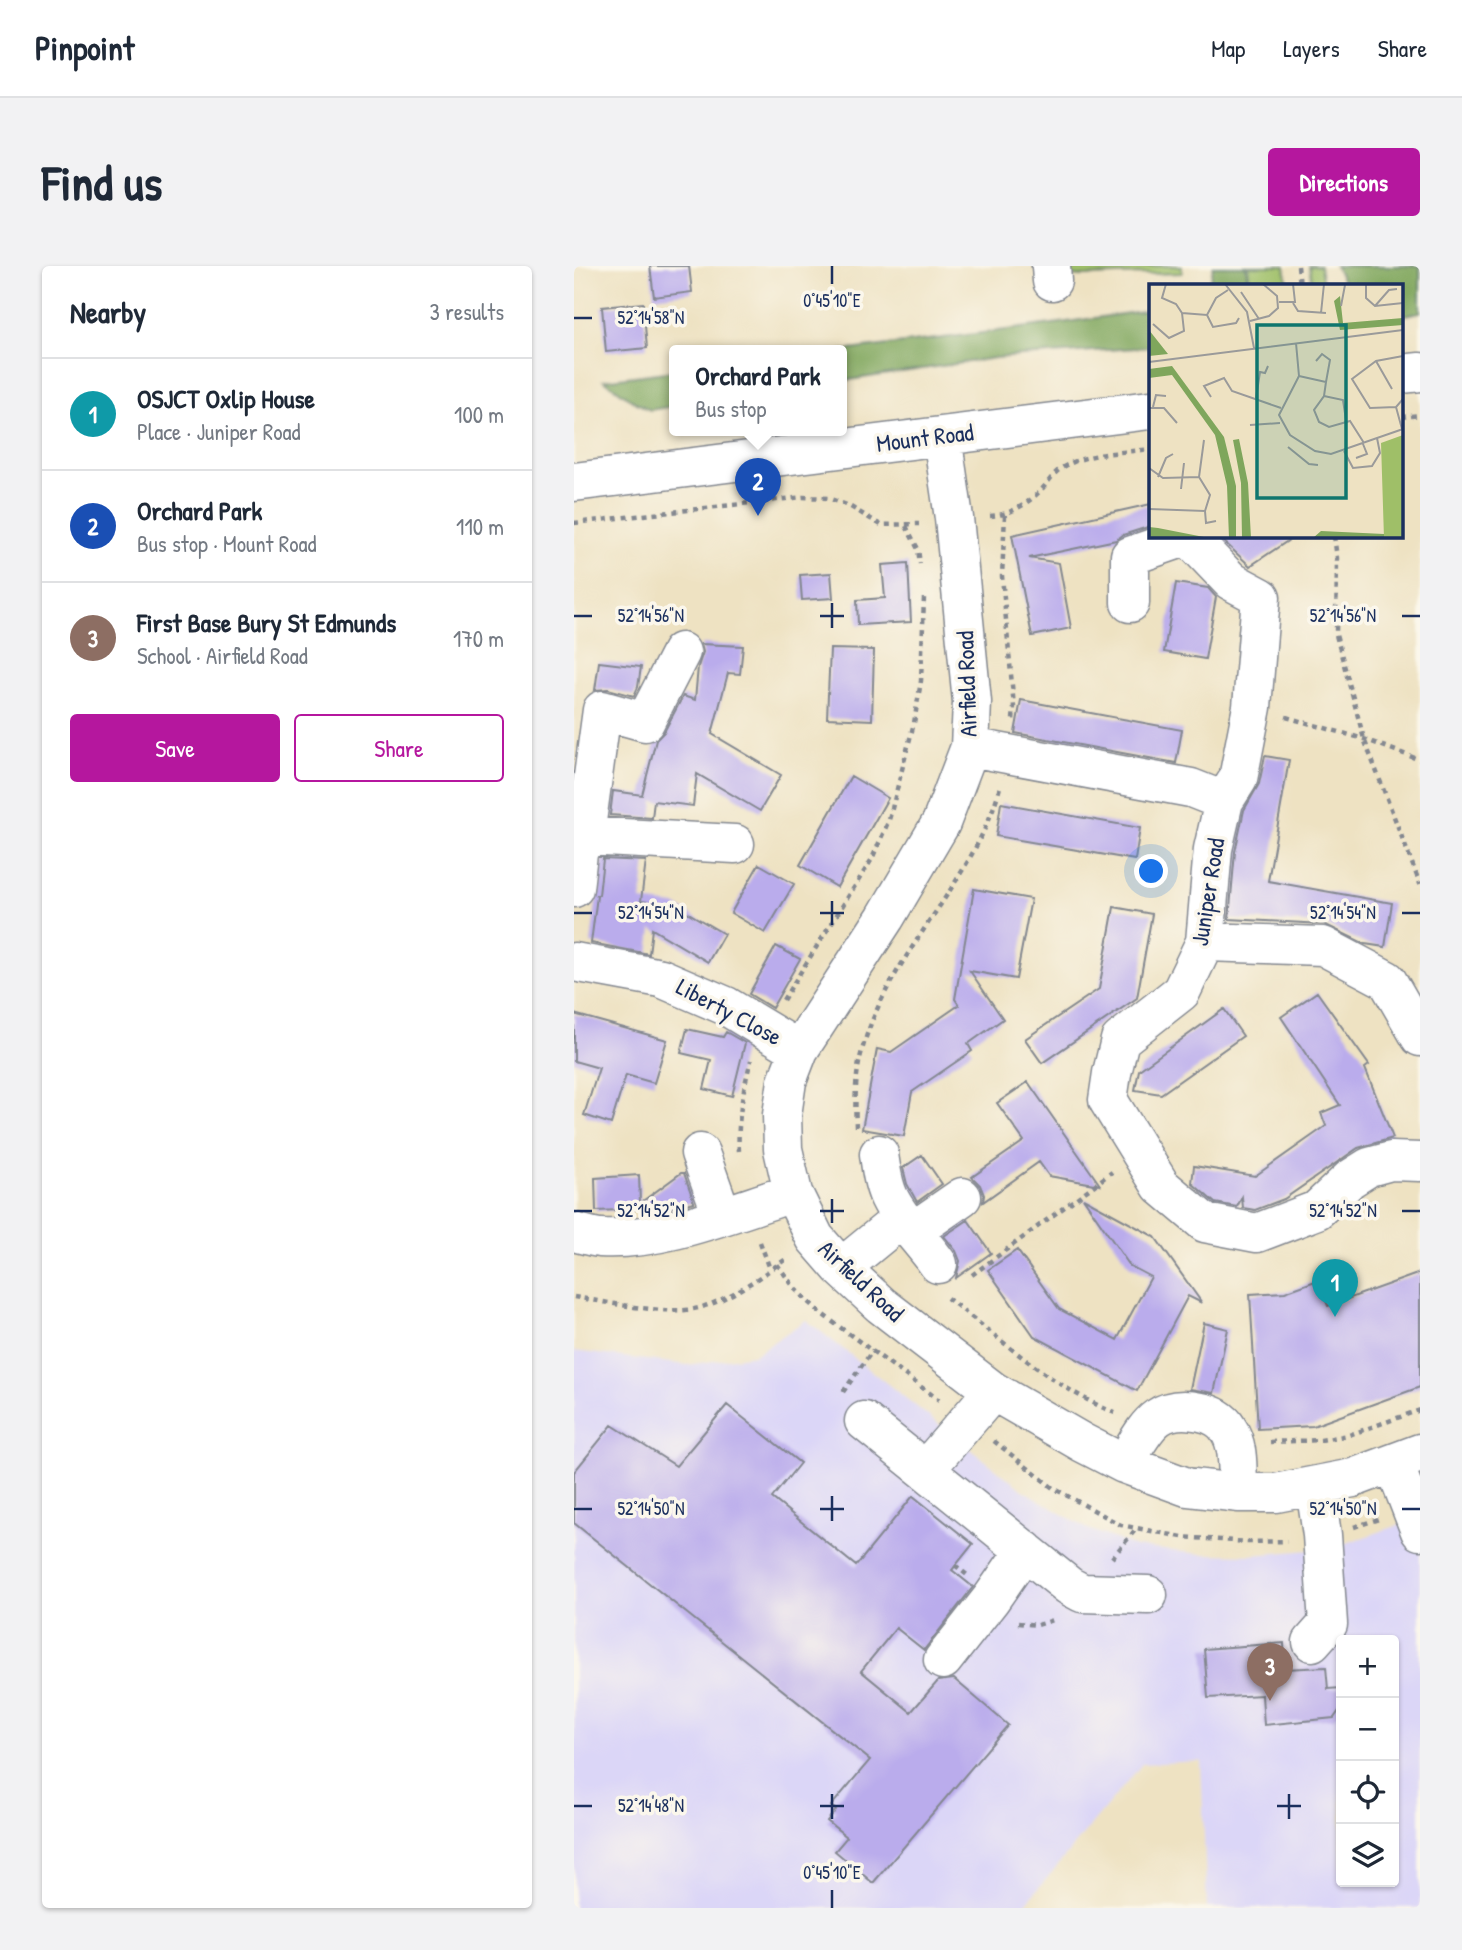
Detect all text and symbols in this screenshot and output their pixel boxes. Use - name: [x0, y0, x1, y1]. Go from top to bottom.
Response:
- text: Pinpoint: [35, 26, 134, 70]
- text: Map: [1211, 32, 1245, 64]
- text: Layers: [1283, 32, 1340, 64]
- text: Share: [1378, 32, 1427, 64]
- button: Directions: [1268, 148, 1420, 216]
- text: Find us: [42, 149, 162, 215]
- inset map: [1149, 284, 1402, 537]
- text: 0°45'10"E: [803, 288, 861, 313]
- text: Nearby: [70, 292, 146, 332]
- text: 3 results: [429, 296, 504, 327]
- text: 52°14'58"N: [618, 305, 684, 330]
- popup: [669, 345, 847, 436]
- text: Orchard Park: [695, 358, 821, 393]
- text: OSJCT Oxlip House: [137, 381, 315, 416]
- text: Bus stop: [695, 393, 766, 424]
- text: 1: [89, 399, 97, 430]
- text: 100 m: [454, 399, 504, 430]
- street label: Mount Road: [875, 415, 975, 459]
- text: Place · Juniper Road: [137, 416, 301, 447]
- pin: 2: [735, 458, 781, 516]
- text: Orchard Park: [137, 493, 262, 528]
- text: 2: [88, 511, 98, 542]
- text: 110 m: [456, 511, 504, 542]
- text: Bus stop · Mount Road: [137, 528, 317, 559]
- text: 52°14'56"N: [618, 603, 684, 628]
- text: 52°14'56"N: [1310, 603, 1376, 628]
- text: First Base Bury St Edmunds: [137, 605, 396, 640]
- text: 3: [88, 623, 98, 654]
- text: 170 m: [453, 623, 504, 654]
- street label: Airfield Road: [948, 630, 984, 738]
- text: School · Airfield Road: [137, 640, 308, 671]
- button: Save: [70, 714, 280, 782]
- button: Share: [294, 714, 504, 782]
- street label: Juniper Road: [1183, 836, 1231, 948]
- your location: [1134, 854, 1168, 888]
- text: 52°14'54"N: [618, 900, 684, 925]
- text: 52°14'54"N: [1310, 900, 1376, 925]
- street label: Liberty Close: [671, 970, 788, 1052]
- text: 52°14'52"N: [617, 1198, 685, 1223]
- text: 52°14'52"N: [1309, 1198, 1377, 1223]
- street label: Airfield Road: [812, 1232, 911, 1328]
- pin: 1: [1312, 1259, 1358, 1317]
- text: 52°14'50"N: [617, 1496, 685, 1521]
- text: 52°14'50"N: [1309, 1496, 1377, 1521]
- map controls: [1336, 1635, 1399, 1887]
- button: +: [1336, 1635, 1399, 1698]
- pin: 3: [1247, 1643, 1293, 1701]
- button: −: [1336, 1698, 1399, 1761]
- button: locate: [1336, 1761, 1399, 1824]
- text: 52°14'48"N: [618, 1793, 684, 1818]
- button: layers: [1336, 1824, 1399, 1887]
- text: 0°45'10"E: [803, 1860, 861, 1885]

